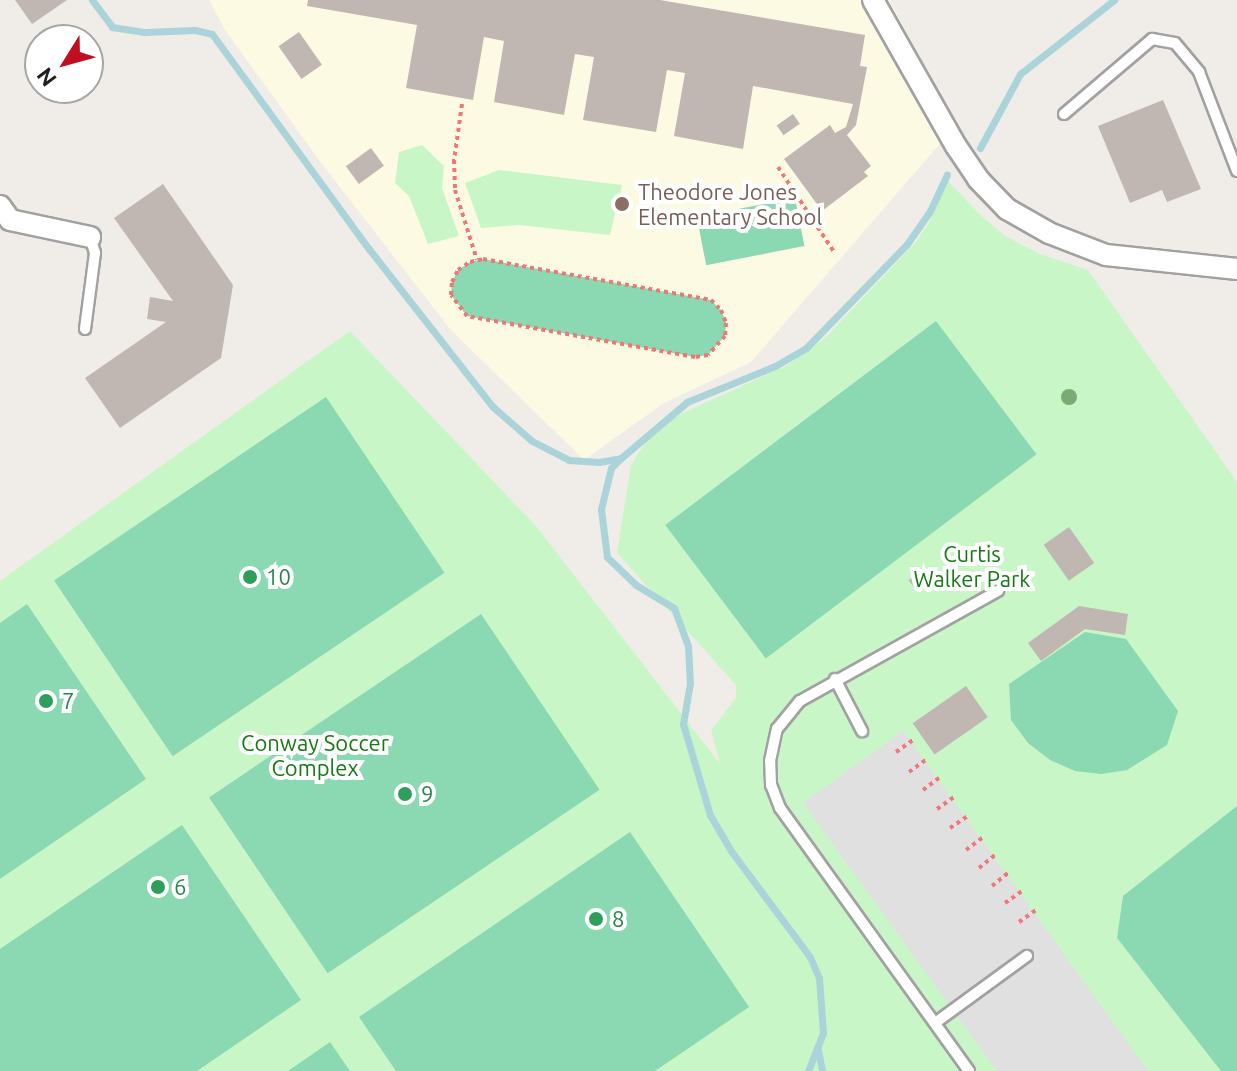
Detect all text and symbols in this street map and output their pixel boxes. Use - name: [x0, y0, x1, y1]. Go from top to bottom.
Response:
- north arrow: [24, 24, 104, 104]
- text: N: [31, 63, 61, 92]
- place label: Theodore Jones Elementary School: [638, 178, 822, 230]
- marker: Theodore Jones Elementary School: [613, 195, 631, 213]
- park label: Curtis Walker Park: [914, 540, 1030, 592]
- place label: 10: [266, 564, 291, 590]
- marker: 10: [241, 568, 259, 586]
- place label: 7: [62, 688, 74, 714]
- marker: 7: [37, 692, 55, 710]
- park label: Conway Soccer Complex: [241, 729, 389, 780]
- place label: 9: [421, 781, 433, 807]
- marker: 9: [396, 785, 414, 803]
- place label: 6: [174, 874, 186, 900]
- marker: 6: [149, 878, 167, 896]
- place label: 8: [612, 906, 624, 932]
- marker: 8: [587, 910, 605, 928]

